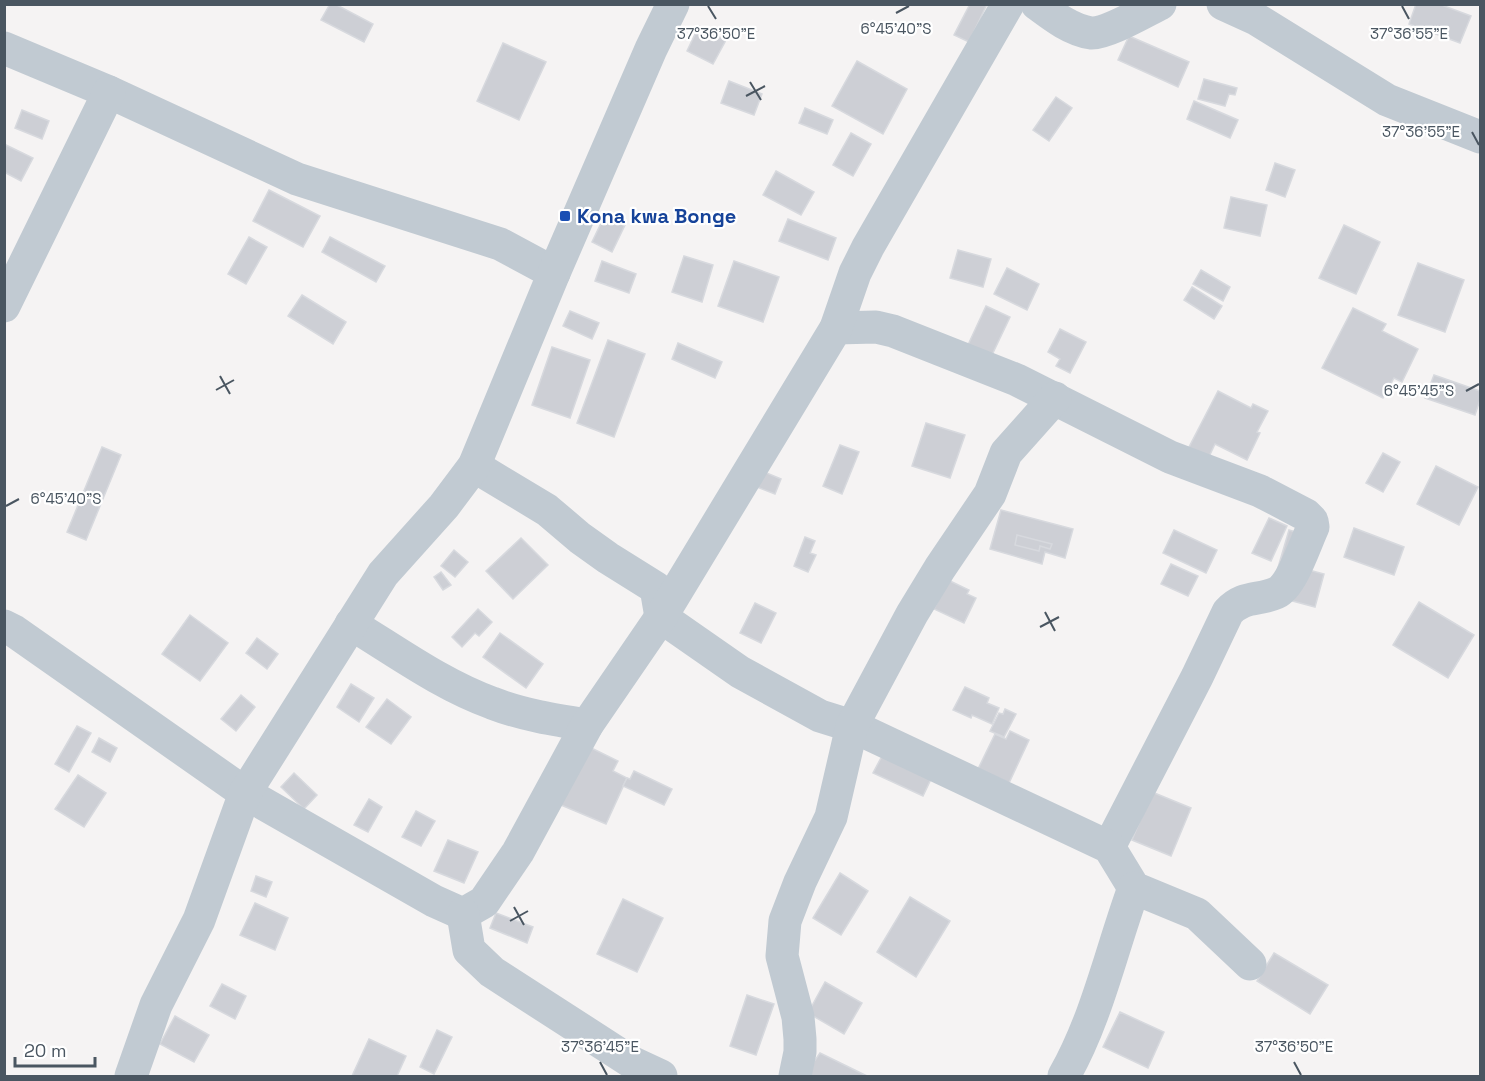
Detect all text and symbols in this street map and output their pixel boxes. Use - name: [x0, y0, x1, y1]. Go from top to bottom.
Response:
- text: 6°45'40"S: [861, 19, 931, 38]
- text: 37°36'50"E: [677, 24, 755, 43]
- text: 37°36'55"E: [1370, 24, 1448, 43]
- text: 37°36'55"E: [1382, 122, 1460, 141]
- place label: Kona kwa Bonge: [577, 203, 736, 229]
- marker: Kona kwa Bonge: [558, 209, 572, 223]
- text: 6°45'45"S: [1384, 381, 1454, 400]
- text: 6°45'40"S: [31, 489, 101, 508]
- scale bar: [15, 1030, 94, 1068]
- text: 37°36'45"E: [561, 1037, 639, 1056]
- text: 37°36'50"E: [1255, 1037, 1333, 1056]
- text: 20 m: [24, 1039, 67, 1062]

